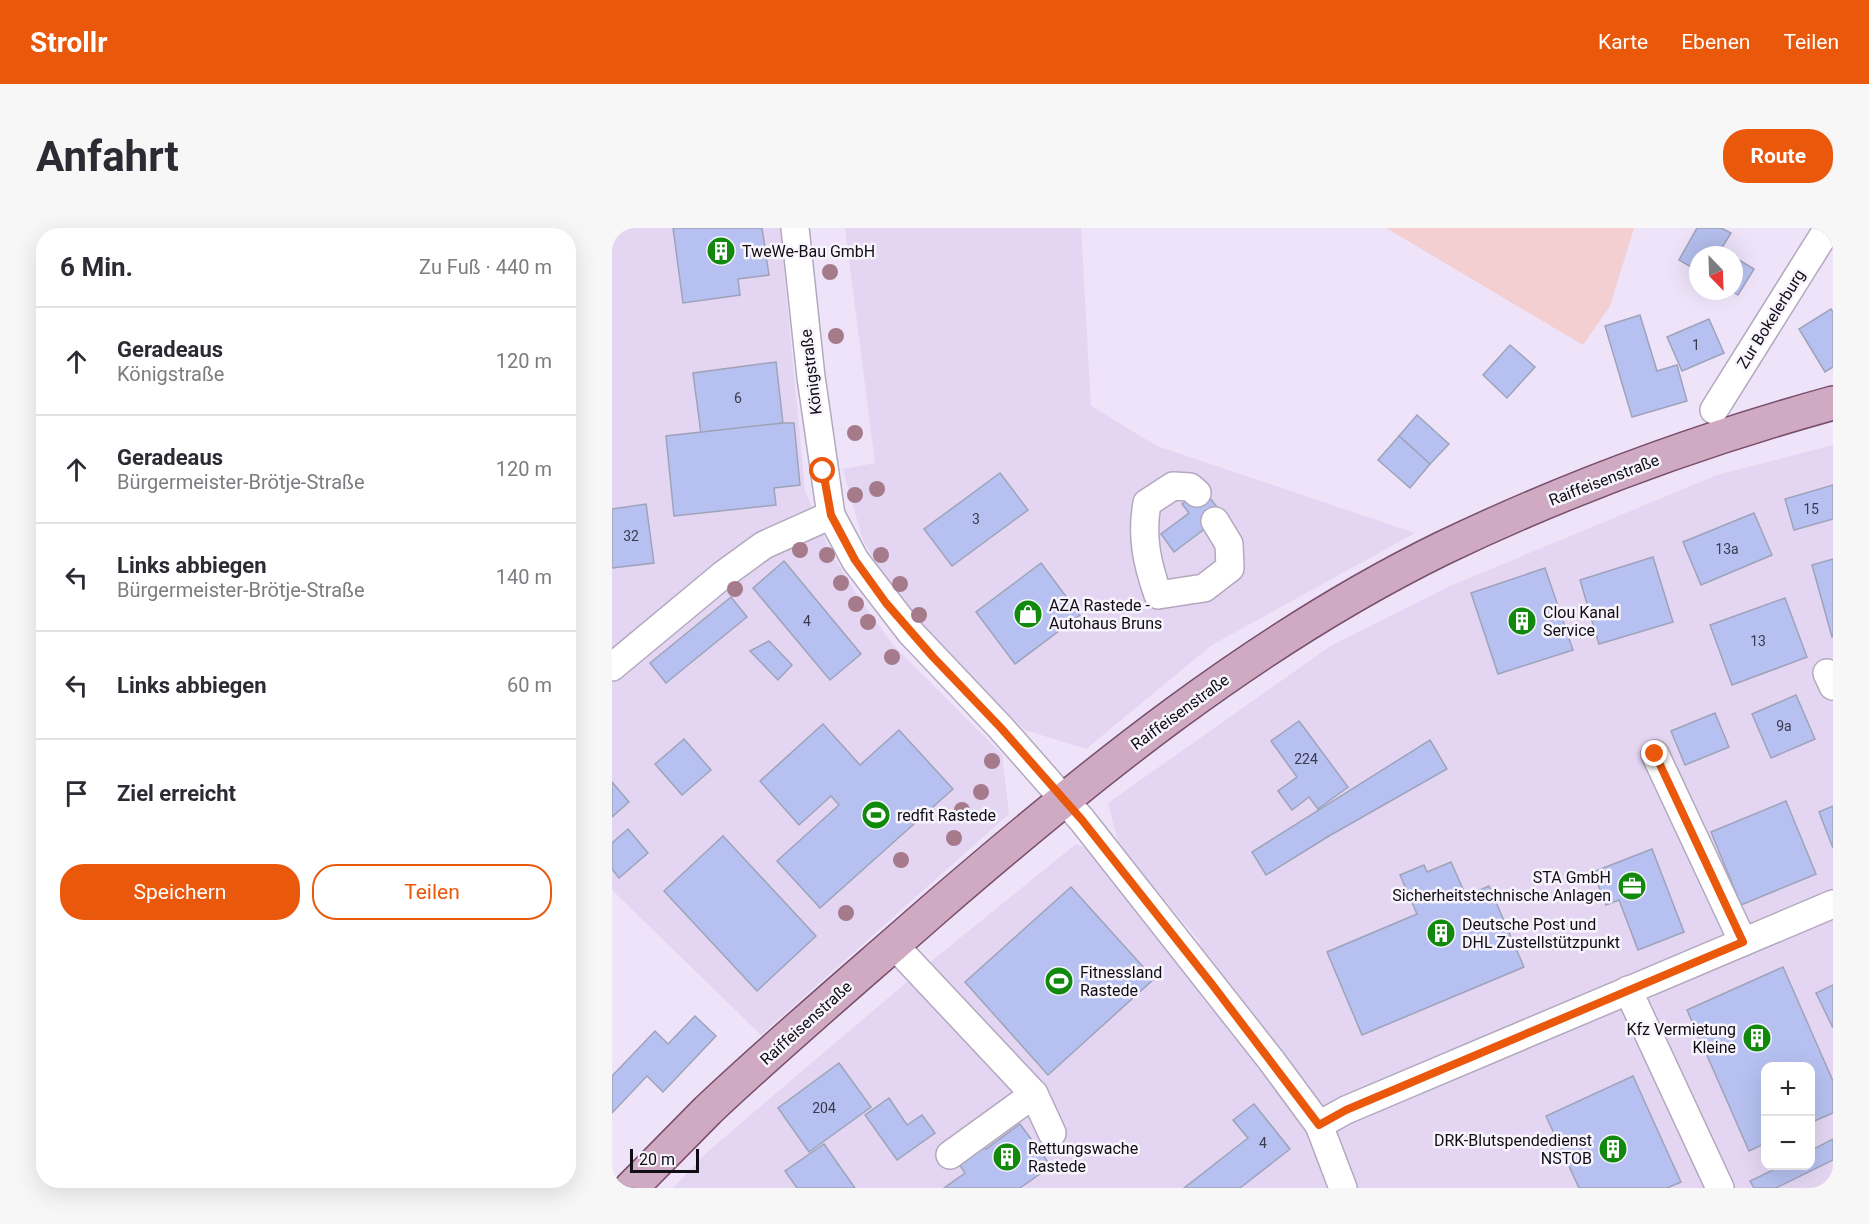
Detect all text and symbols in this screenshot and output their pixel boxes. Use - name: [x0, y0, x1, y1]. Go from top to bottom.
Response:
- text: Strollr: [30, 26, 107, 59]
- text: Karte: [1598, 30, 1648, 54]
- text: Ebenen: [1681, 30, 1750, 54]
- text: Teilen: [1783, 30, 1839, 54]
- button: Route: [1723, 129, 1833, 183]
- text: Anfahrt: [36, 132, 179, 181]
- building icon: TweWe-Bau GmbH: [705, 235, 737, 267]
- place label: TweWe-Bau GmbH: [742, 242, 875, 261]
- north arrow: [1689, 246, 1743, 300]
- text: 6 Min.: [60, 252, 133, 282]
- text: Zu Fuß · 440 m: [419, 255, 552, 279]
- street label: Zur Bokelerburg: [1733, 266, 1809, 372]
- street label: Königstraße: [796, 328, 826, 416]
- text: Geradeaus: [117, 337, 223, 362]
- house number: 1: [1692, 337, 1700, 353]
- icon: ahead: [60, 345, 93, 378]
- text: 120 m: [496, 349, 552, 373]
- text: Königstraße: [117, 362, 224, 386]
- house number: 6: [734, 390, 742, 406]
- text: Geradeaus: [117, 445, 223, 470]
- street label: Raiffeisenstraße: [1546, 450, 1662, 510]
- icon: ahead: [60, 453, 93, 486]
- text: 120 m: [496, 457, 552, 481]
- route start: [809, 457, 835, 483]
- text: Bürgermeister-Brötje-Straße: [117, 470, 365, 494]
- house number: 15: [1803, 501, 1819, 517]
- house number: 3: [972, 511, 980, 527]
- house number: 32: [623, 528, 639, 544]
- house number: 13a: [1715, 541, 1739, 557]
- text: Links abbiegen: [117, 553, 267, 578]
- icon: left: [60, 561, 93, 594]
- text: 140 m: [496, 565, 552, 589]
- text: Bürgermeister-Brötje-Straße: [117, 578, 365, 602]
- place label: AZA Rastede - Autohaus Bruns: [1049, 596, 1162, 633]
- shop icon: AZA Rastede - Autohaus Bruns: [1012, 598, 1044, 630]
- place label: Clou Kanal Service: [1543, 603, 1619, 640]
- building icon: Clou Kanal Service: [1506, 605, 1538, 637]
- house number: 4: [803, 613, 811, 629]
- house number: 13: [1750, 633, 1766, 649]
- icon: left: [60, 669, 93, 702]
- street label: Raiffeisenstraße: [1127, 670, 1233, 754]
- text: Links abbiegen: [117, 673, 267, 698]
- text: 60 m: [507, 673, 552, 697]
- house number: 9a: [1776, 718, 1792, 734]
- route end: [1641, 740, 1667, 766]
- house number: 224: [1294, 751, 1318, 767]
- icon: arrive: [60, 777, 93, 810]
- text: Ziel erreicht: [117, 781, 236, 806]
- sports icon: redfit Rastede: [860, 799, 892, 831]
- place label: redfit Rastede: [897, 806, 996, 825]
- button: Speichern: [60, 864, 300, 920]
- button: Teilen: [312, 864, 552, 920]
- place label: STA GmbH Sicherheitstechnische Anlagen: [1392, 868, 1611, 905]
- office icon: STA GmbH Sicherheitstechnische Anlagen: [1616, 870, 1648, 902]
- place label: Deutsche Post und DHL Zustellstützpunkt: [1462, 915, 1620, 952]
- building icon: Deutsche Post und DHL Zustellstützpunkt: [1425, 917, 1457, 949]
- place label: Fitnessland Rastede: [1080, 963, 1162, 1000]
- sports icon: Fitnessland Rastede: [1043, 965, 1075, 997]
- street label: Raiffeisenstraße: [756, 977, 856, 1069]
- place label: Kfz Vermietung Kleine: [1626, 1020, 1736, 1057]
- building icon: Kfz Vermietung Kleine: [1741, 1022, 1773, 1054]
- map controls: [1761, 1062, 1815, 1170]
- button: +: [1761, 1062, 1815, 1116]
- house number: 204: [812, 1100, 836, 1116]
- button: −: [1761, 1116, 1815, 1170]
- place label: DRK-Blutspendedienst NSTOB: [1434, 1131, 1592, 1168]
- building icon: DRK-Blutspendedienst NSTOB: [1597, 1133, 1629, 1165]
- house number: 4: [1259, 1135, 1267, 1151]
- place label: Rettungswache Rastede: [1028, 1139, 1138, 1176]
- building icon: Rettungswache Rastede: [991, 1141, 1023, 1173]
- scale bar: [630, 1146, 699, 1174]
- text: 20 m: [639, 1150, 675, 1169]

